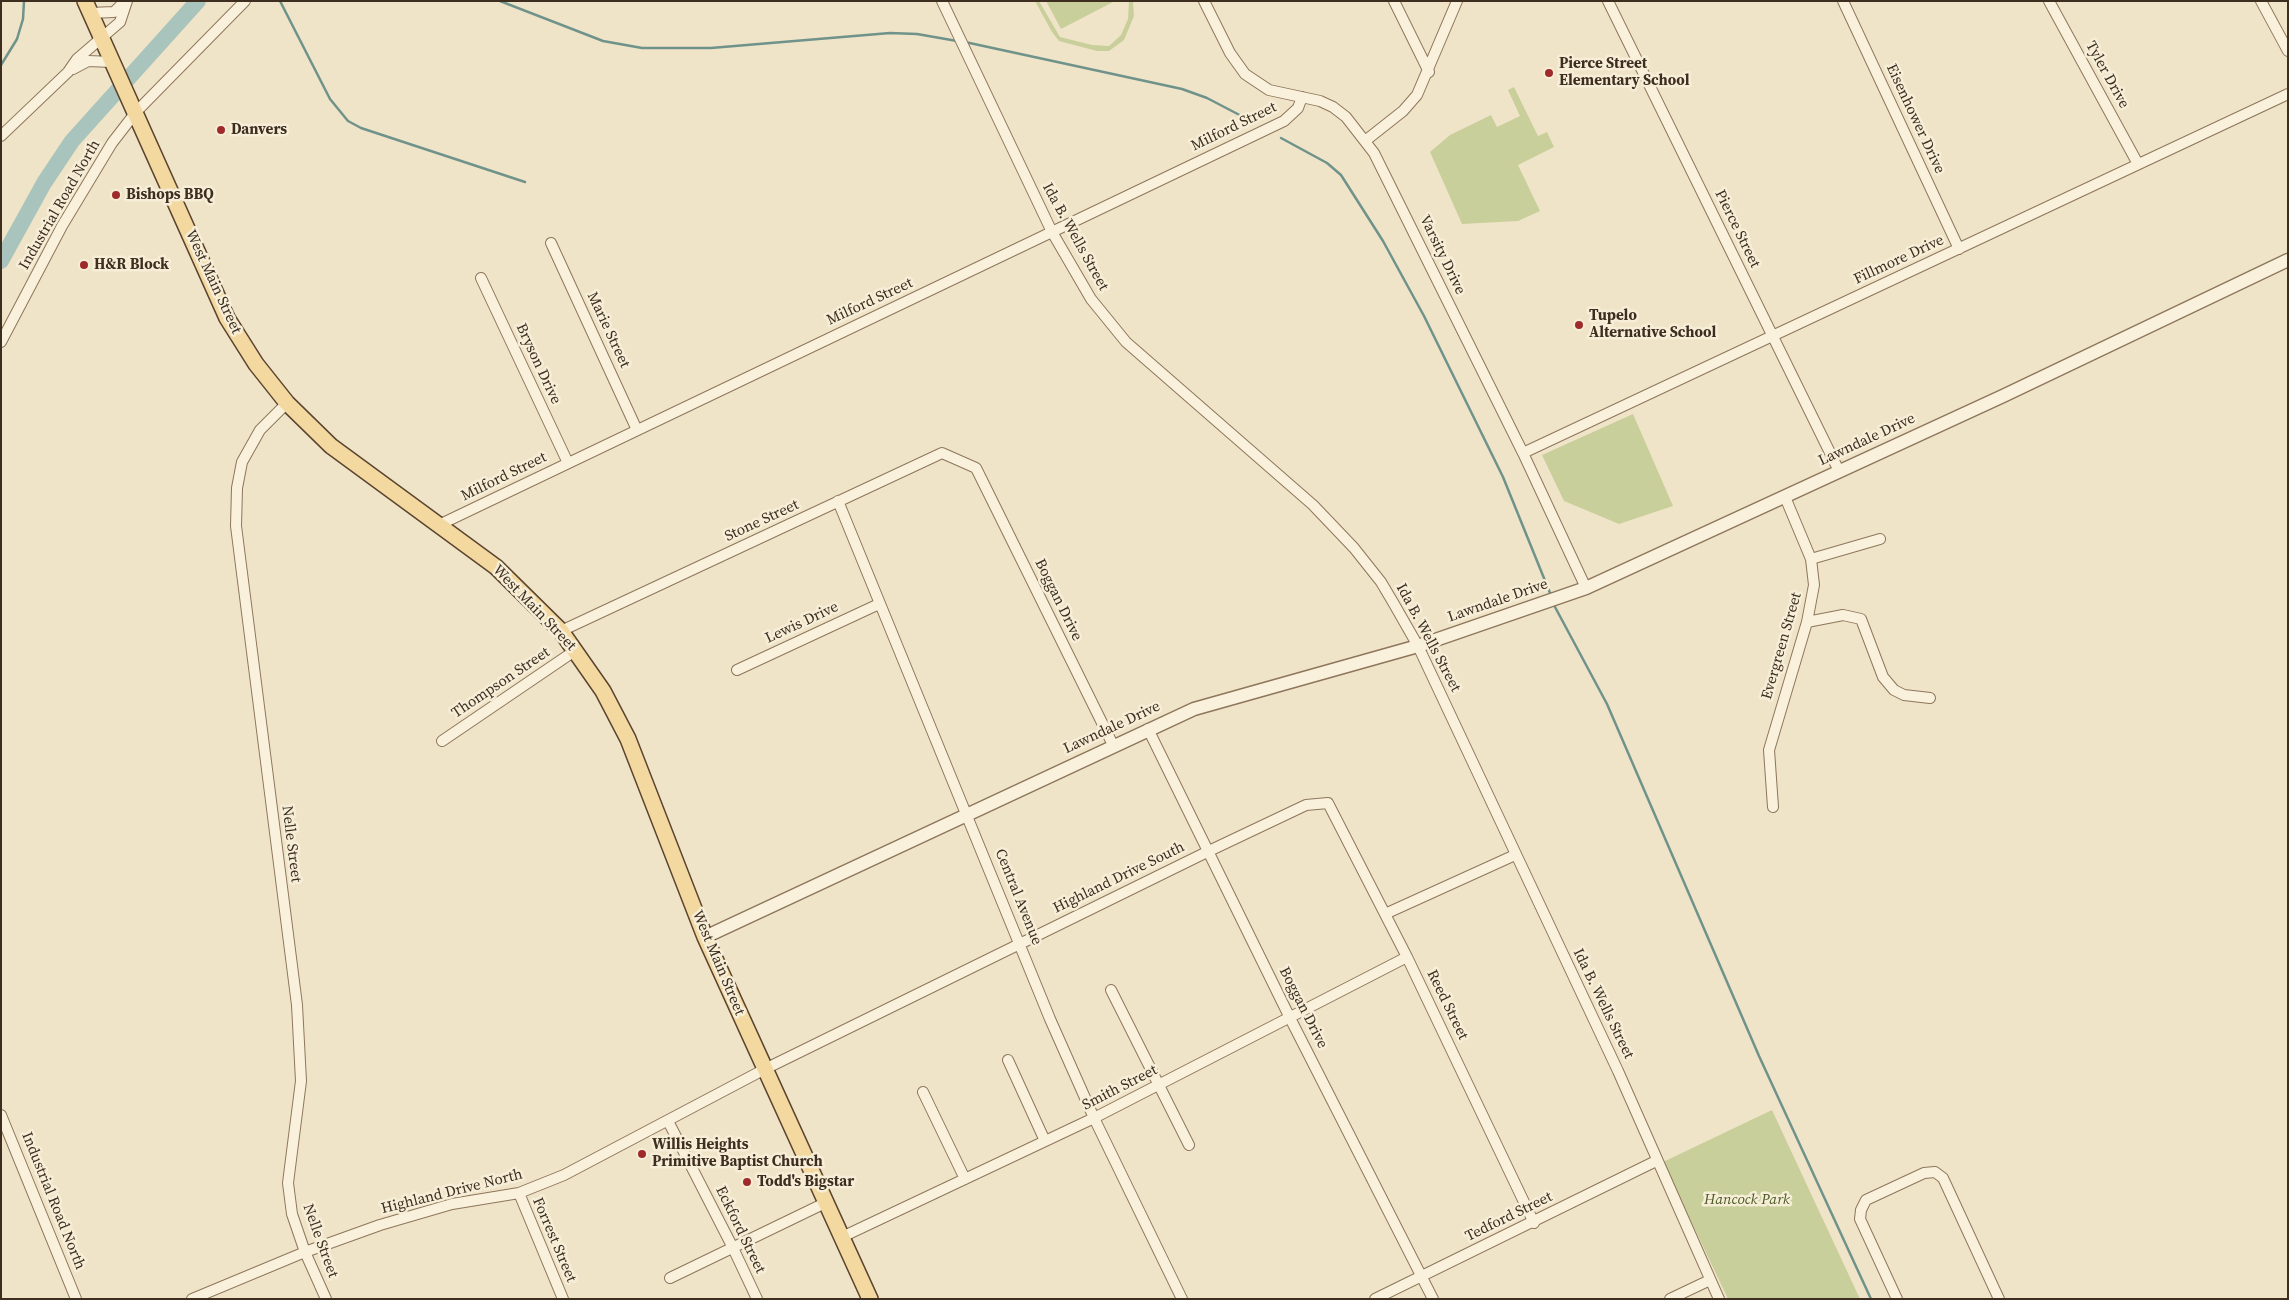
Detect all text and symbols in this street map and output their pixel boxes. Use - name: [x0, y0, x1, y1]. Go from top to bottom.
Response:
- street label: Tyler Drive: [2081, 38, 2133, 112]
- place label: Pierce Street Elementary School: [1559, 55, 1689, 90]
- street label: Eisenhower Drive: [1882, 61, 1948, 177]
- marker: Pierce Street Elementary School: [1543, 67, 1555, 79]
- street label: Milford Street: [1188, 99, 1280, 155]
- place label: Danvers: [231, 121, 287, 139]
- marker: Danvers: [215, 124, 227, 136]
- street label: Industrial Road North: [16, 137, 104, 273]
- street label: Ida B. Wells Street: [1038, 180, 1112, 294]
- place label: Bishops BBQ: [126, 186, 214, 204]
- street label: Pierce Street: [1710, 187, 1764, 271]
- marker: Bishops BBQ: [110, 189, 122, 201]
- street label: Varsity Drive: [1415, 212, 1469, 298]
- street label: West Main Street: [181, 227, 245, 337]
- street label: Fillmore Drive: [1851, 231, 1947, 289]
- place label: H&R Block: [94, 256, 169, 274]
- marker: H&R Block: [78, 259, 90, 271]
- street label: Milford Street: [824, 274, 916, 330]
- street label: Marie Street: [583, 289, 633, 371]
- place label: Tupelo Alternative School: [1589, 307, 1716, 342]
- marker: Tupelo Alternative School: [1573, 319, 1585, 331]
- street label: Bryson Drive: [511, 321, 565, 407]
- street label: Lawndale Drive: [1816, 410, 1918, 470]
- street label: Milford Street: [458, 449, 550, 505]
- street label: Stone Street: [722, 496, 802, 546]
- street label: Boggan Drive: [1030, 556, 1086, 644]
- street label: West Main Street: [488, 561, 580, 655]
- street label: Lawndale Drive: [1446, 575, 1550, 627]
- street label: Ida B. Wells Street: [1392, 581, 1464, 695]
- street label: Evergreen Street: [1758, 590, 1806, 702]
- street label: Lewis Drive: [763, 598, 841, 648]
- street label: Thompson Street: [449, 644, 553, 722]
- street label: Lawndale Drive: [1061, 698, 1163, 758]
- street label: Nelle Street: [277, 805, 305, 883]
- street label: Highland Drive South: [1050, 838, 1188, 918]
- street label: Central Avenue: [991, 846, 1045, 948]
- street label: West Main Street: [688, 908, 748, 1018]
- street label: Ida B. Wells Street: [1569, 946, 1637, 1062]
- street label: Boggan Drive: [1275, 964, 1331, 1052]
- street label: Reed Street: [1422, 967, 1472, 1043]
- street label: Smith Street: [1079, 1061, 1161, 1115]
- street label: Industrial Road North: [17, 1130, 89, 1272]
- place label: Willis Heights Primitive Baptist Church: [652, 1136, 823, 1171]
- marker: Willis Heights Primitive Baptist Church: [636, 1148, 648, 1160]
- street label: Highland Drive North: [379, 1166, 525, 1218]
- place label: Todd's Bigstar: [757, 1173, 854, 1191]
- marker: Todd's Bigstar: [741, 1176, 753, 1188]
- street label: Eckford Street: [711, 1183, 769, 1277]
- street label: Tedford Street: [1463, 1188, 1555, 1246]
- park label: Hancock Park: [1704, 1191, 1790, 1209]
- street label: Forrest Street: [528, 1195, 580, 1285]
- street label: Nelle Street: [298, 1202, 342, 1280]

